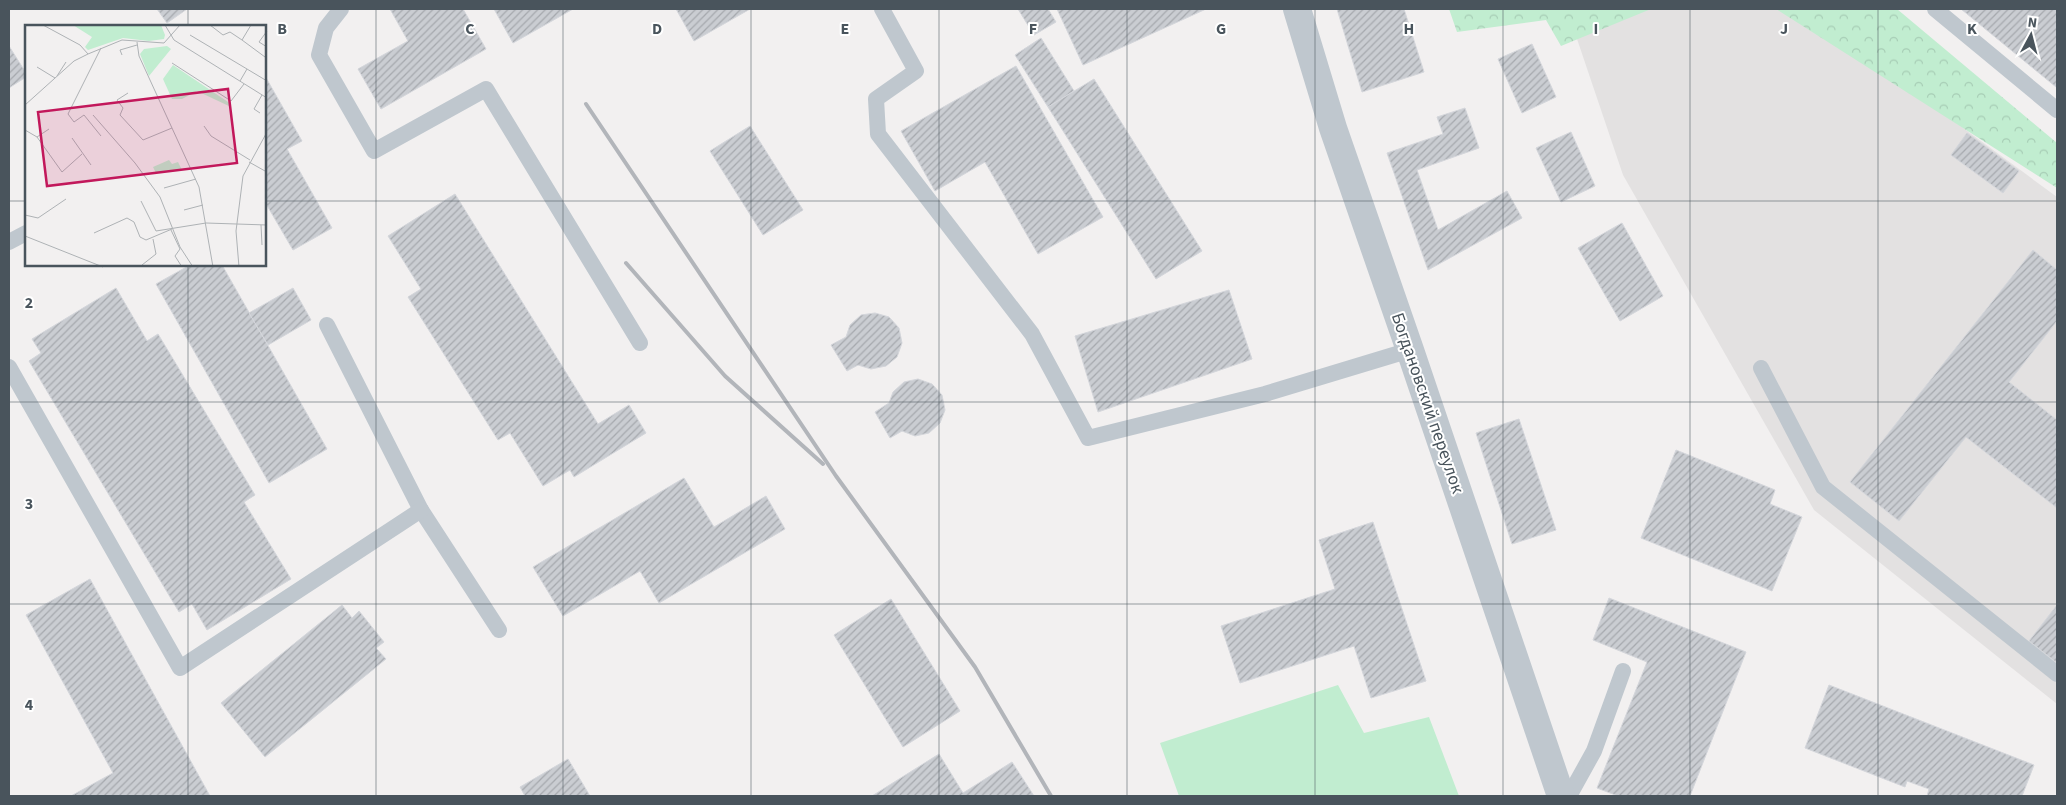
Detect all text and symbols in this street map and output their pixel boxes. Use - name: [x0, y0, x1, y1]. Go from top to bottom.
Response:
- north arrow: [2006, 10, 2056, 60]
- text: N: [2027, 13, 2038, 34]
- text: B: [277, 18, 287, 40]
- text: C: [465, 18, 475, 40]
- text: D: [652, 18, 662, 40]
- text: E: [841, 18, 849, 40]
- text: F: [1029, 18, 1037, 40]
- text: G: [1216, 18, 1226, 40]
- text: H: [1404, 18, 1414, 40]
- text: I: [1594, 18, 1598, 40]
- text: J: [1780, 18, 1788, 40]
- text: K: [1967, 18, 1977, 40]
- inset map: [25, 25, 266, 266]
- text: 2: [25, 292, 33, 314]
- street label: Богдановский переулок: [1385, 309, 1470, 497]
- text: 3: [25, 493, 33, 515]
- text: 4: [25, 694, 34, 716]

